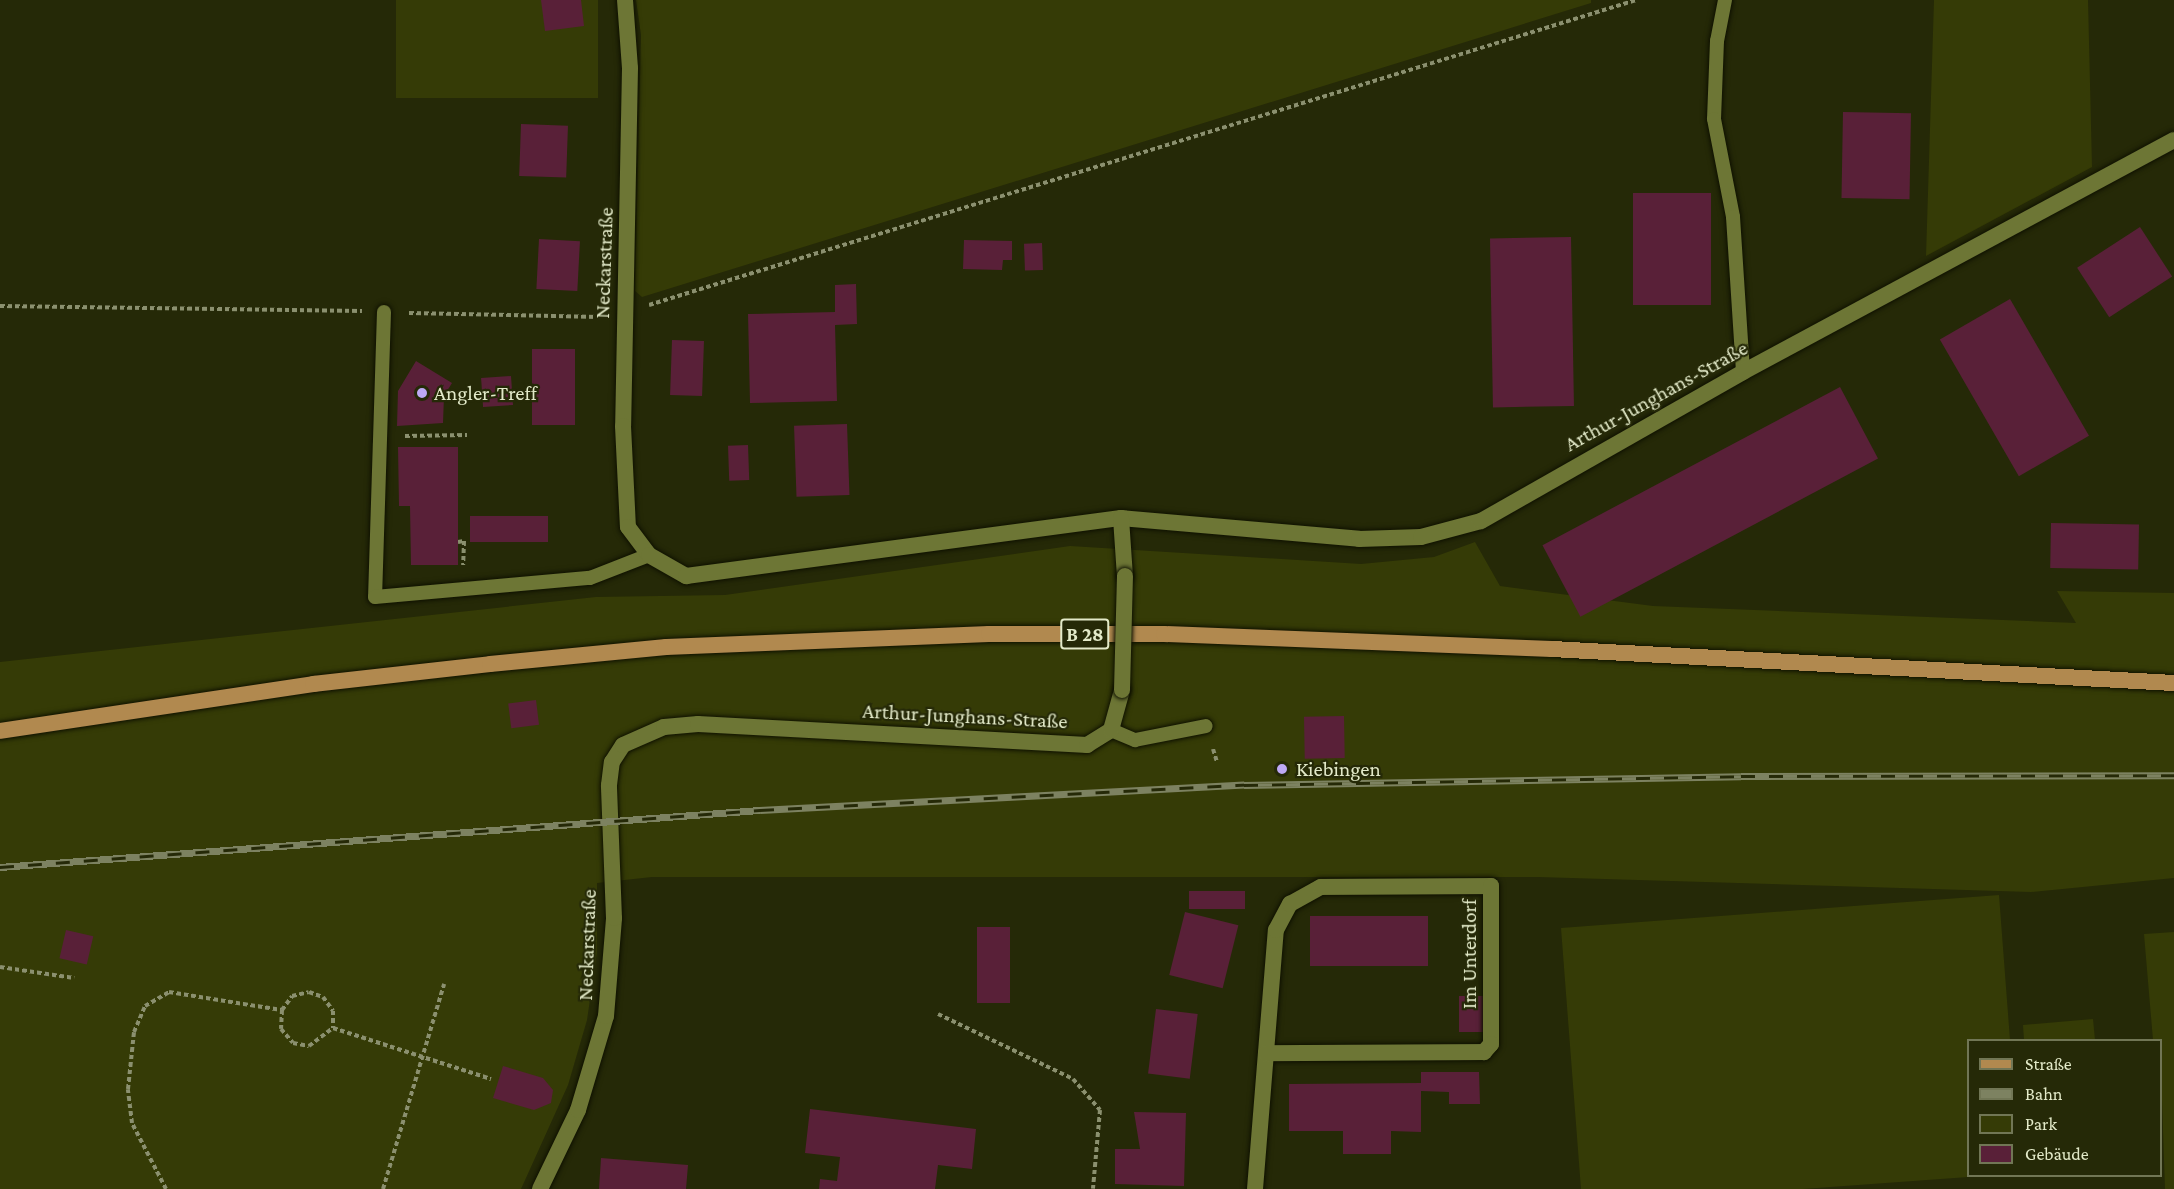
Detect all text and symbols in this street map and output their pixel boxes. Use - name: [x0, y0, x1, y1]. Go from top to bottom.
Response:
- street label: Neckarstraße: [589, 207, 619, 319]
- street label: Arthur-Junghans-Straße: [1560, 335, 1752, 457]
- place label: Angler-Treff: [434, 380, 537, 406]
- marker: Angler-Treff: [415, 386, 429, 400]
- road number: B 28: [1060, 617, 1110, 651]
- street label: Arthur-Junghans-Straße: [862, 698, 1068, 734]
- place label: Kiebingen: [1296, 756, 1381, 782]
- marker: Kiebingen: [1273, 760, 1291, 778]
- street label: Neckarstraße: [572, 889, 602, 1001]
- street label: Im Unterdorf: [1456, 899, 1482, 1009]
- legend: [1967, 1039, 2162, 1177]
- text: Straße: [2025, 1054, 2072, 1074]
- text: Bahn: [2025, 1084, 2063, 1104]
- text: Park: [2025, 1114, 2057, 1134]
- text: Gebäude: [2025, 1144, 2089, 1164]

